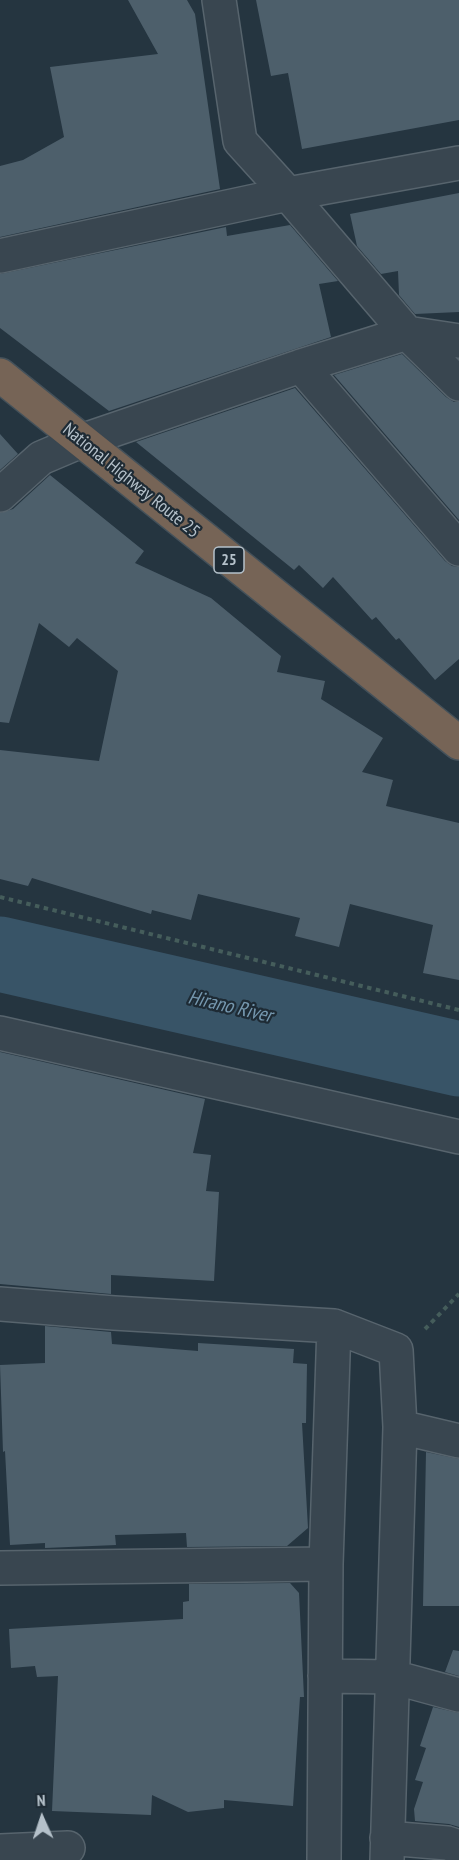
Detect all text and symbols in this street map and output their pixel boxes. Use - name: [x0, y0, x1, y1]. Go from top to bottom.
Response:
- street label: National Highway Route 25: [58, 419, 204, 543]
- road number: 25: [214, 547, 244, 573]
- water label: Hirano River: [186, 986, 274, 1028]
- north arrow: [12, 1788, 72, 1848]
- text: N: [36, 1790, 46, 1810]

